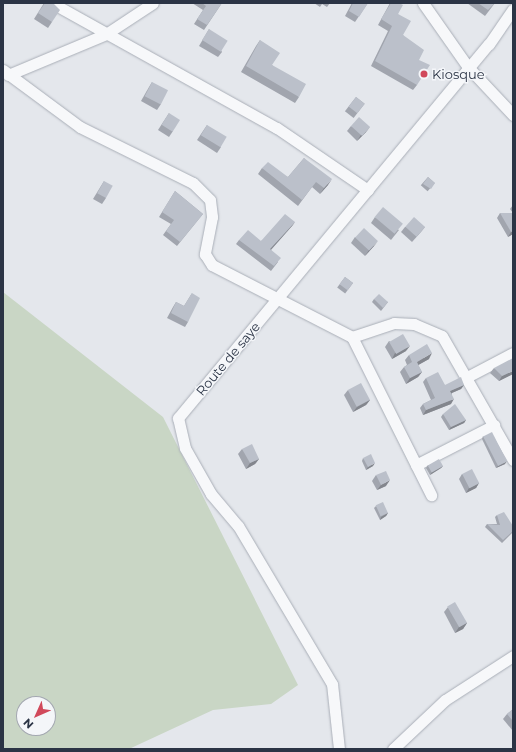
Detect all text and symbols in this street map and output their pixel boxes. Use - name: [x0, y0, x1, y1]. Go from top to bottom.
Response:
- place label: Kiosque: [432, 66, 485, 82]
- marker: Kiosque: [419, 69, 429, 79]
- street label: Route de saye: [193, 319, 263, 399]
- north arrow: [16, 696, 56, 736]
- text: N: [20, 716, 36, 732]

